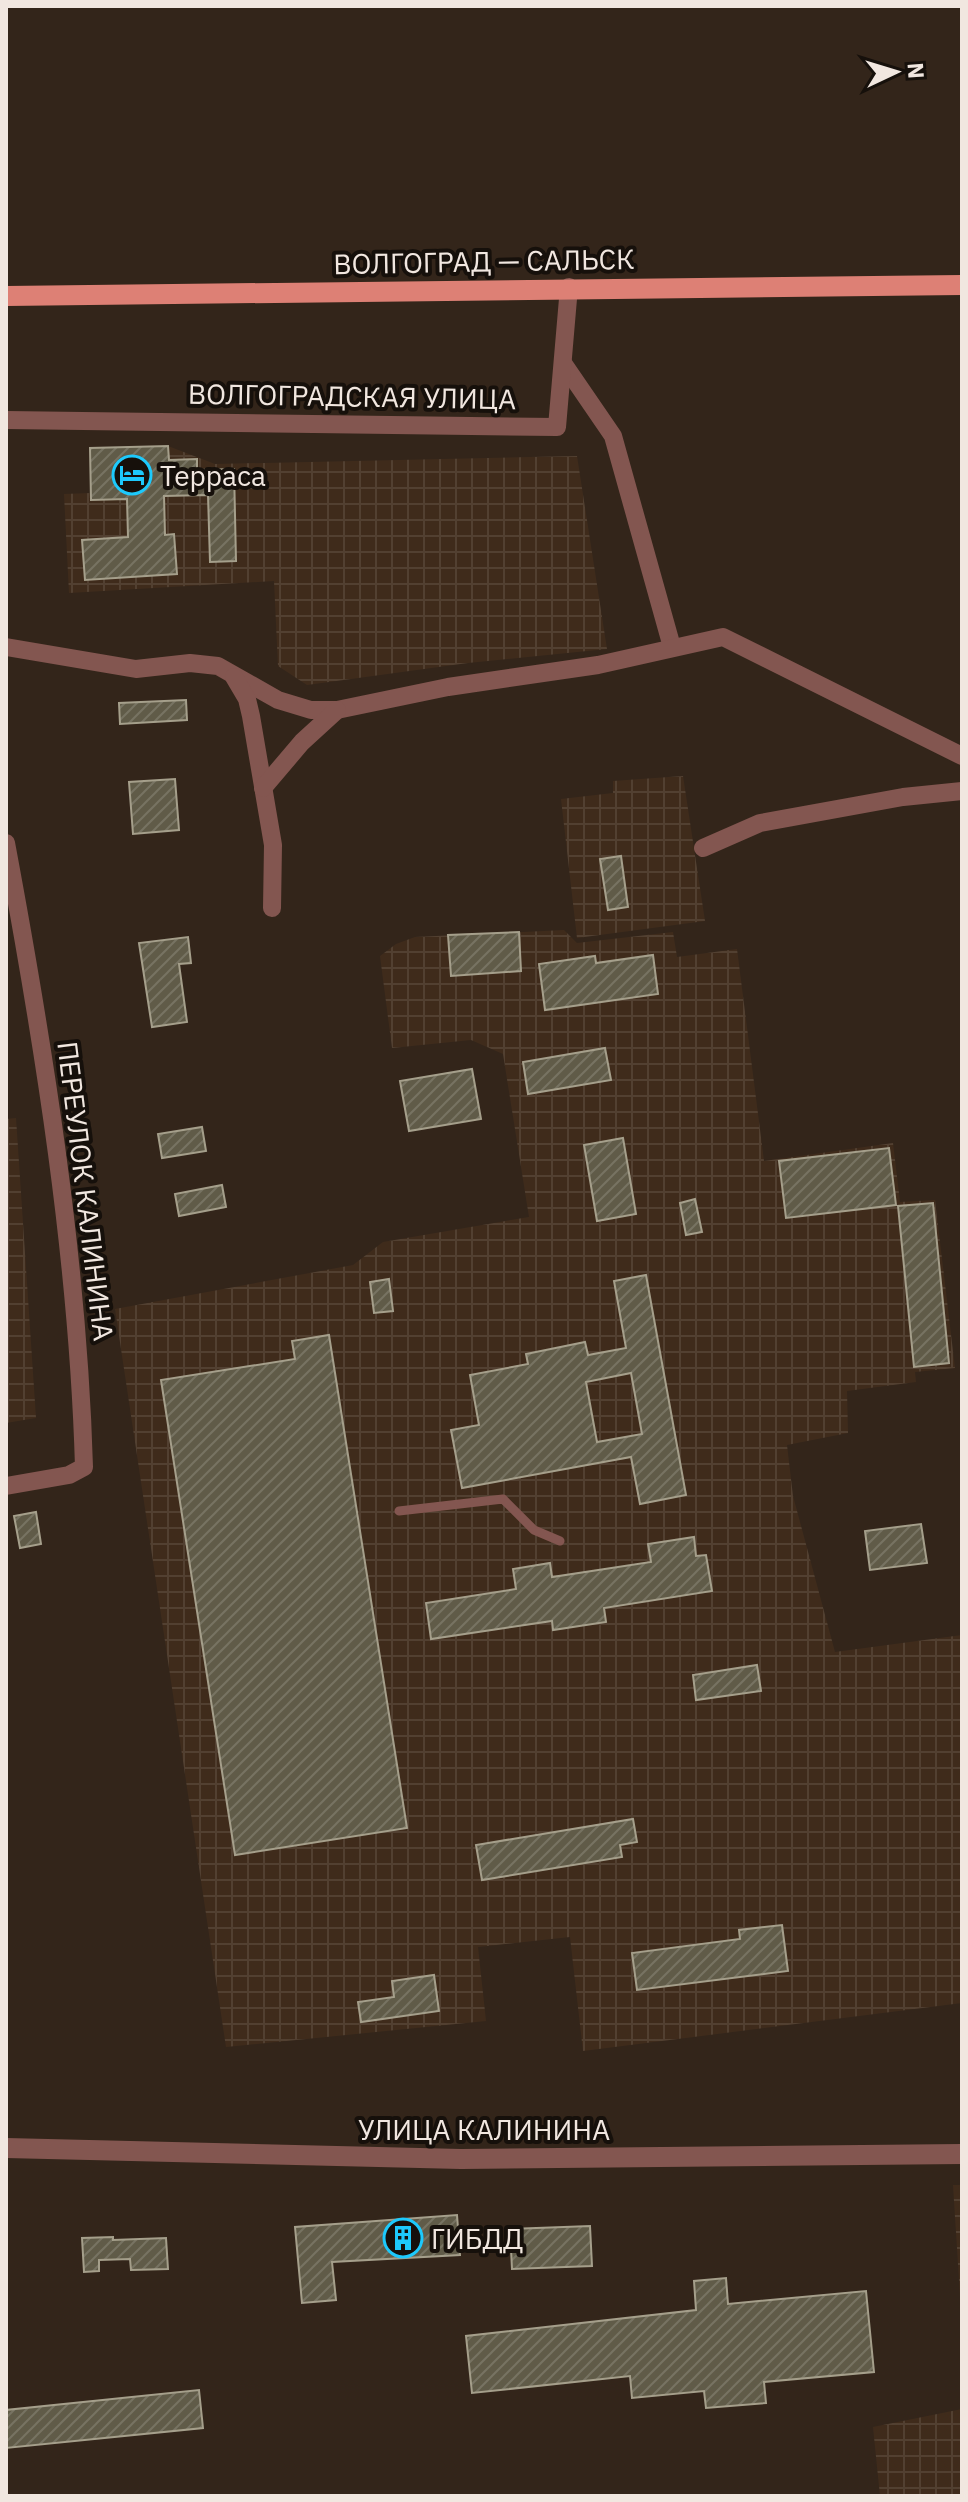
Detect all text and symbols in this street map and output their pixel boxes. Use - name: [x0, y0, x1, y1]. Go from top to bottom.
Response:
- north arrow: [856, 32, 936, 112]
- text: N: [901, 62, 931, 80]
- street label: ВОЛГОГРАД — САЛЬСК: [333, 240, 635, 282]
- street label: ВОЛГОГРАДСКАЯ УЛИЦА: [188, 375, 516, 417]
- hotel icon: Терраса: [111, 454, 153, 496]
- place label: Терраса: [160, 457, 266, 494]
- street label: ПЕРЕУЛОК КАЛИНИНА: [49, 1039, 123, 1343]
- street label: УЛИЦА КАЛИНИНА: [358, 2111, 610, 2148]
- building icon: ГИБДД: [382, 2217, 424, 2259]
- place label: ГИБДД: [431, 2220, 523, 2257]

